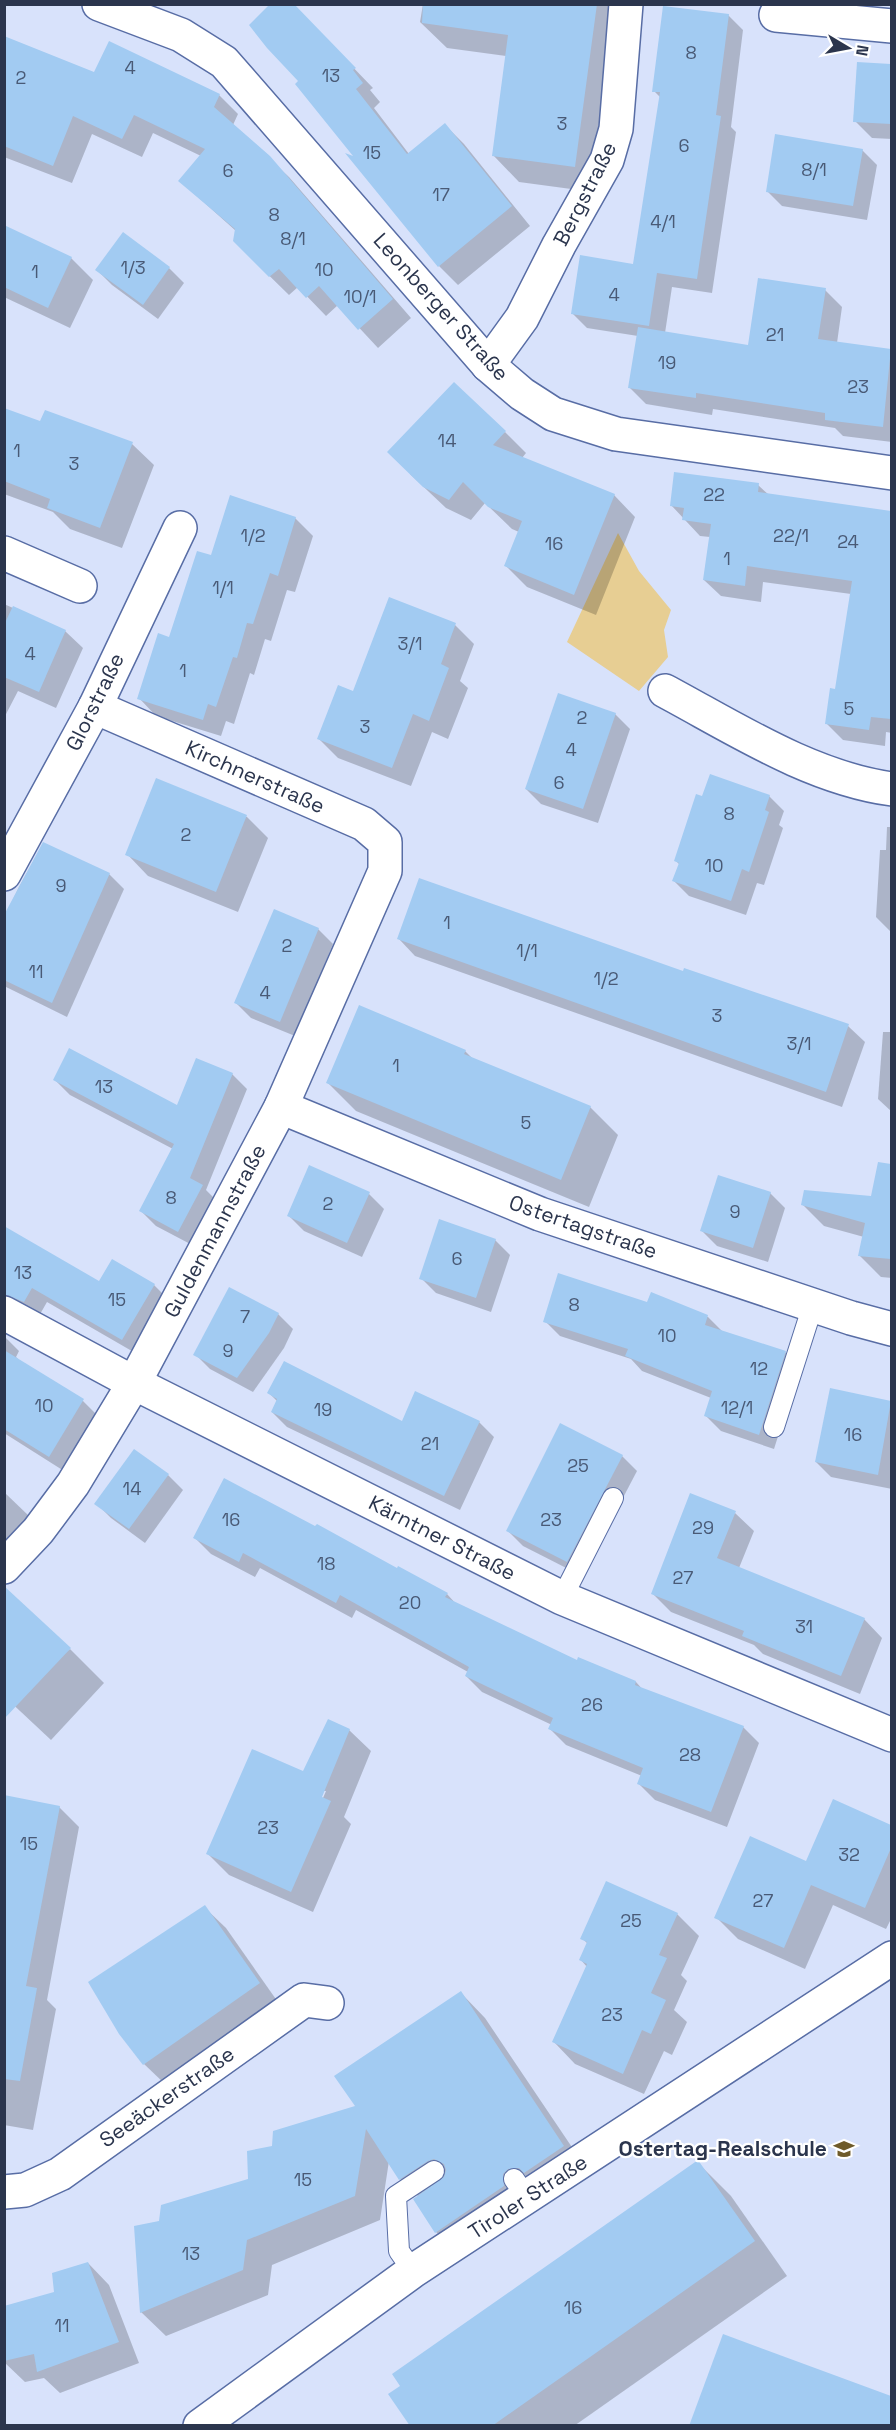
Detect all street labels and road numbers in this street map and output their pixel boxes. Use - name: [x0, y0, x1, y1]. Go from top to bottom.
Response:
- street label: Bergstraße: [547, 137, 622, 250]
- street label: Leonberger Straße: [368, 227, 515, 386]
- street label: Glorstraße: [59, 648, 130, 755]
- street label: Kirchnerstraße: [181, 734, 329, 819]
- street label: Guldenmannstraße: [157, 1140, 272, 1322]
- street label: Ostertagstraße: [505, 1189, 661, 1265]
- street label: Kärntner Straße: [364, 1489, 520, 1586]
- street label: Seeäckerstraße: [94, 2040, 239, 2153]
- street label: Tiroler Straße: [463, 2148, 592, 2245]

